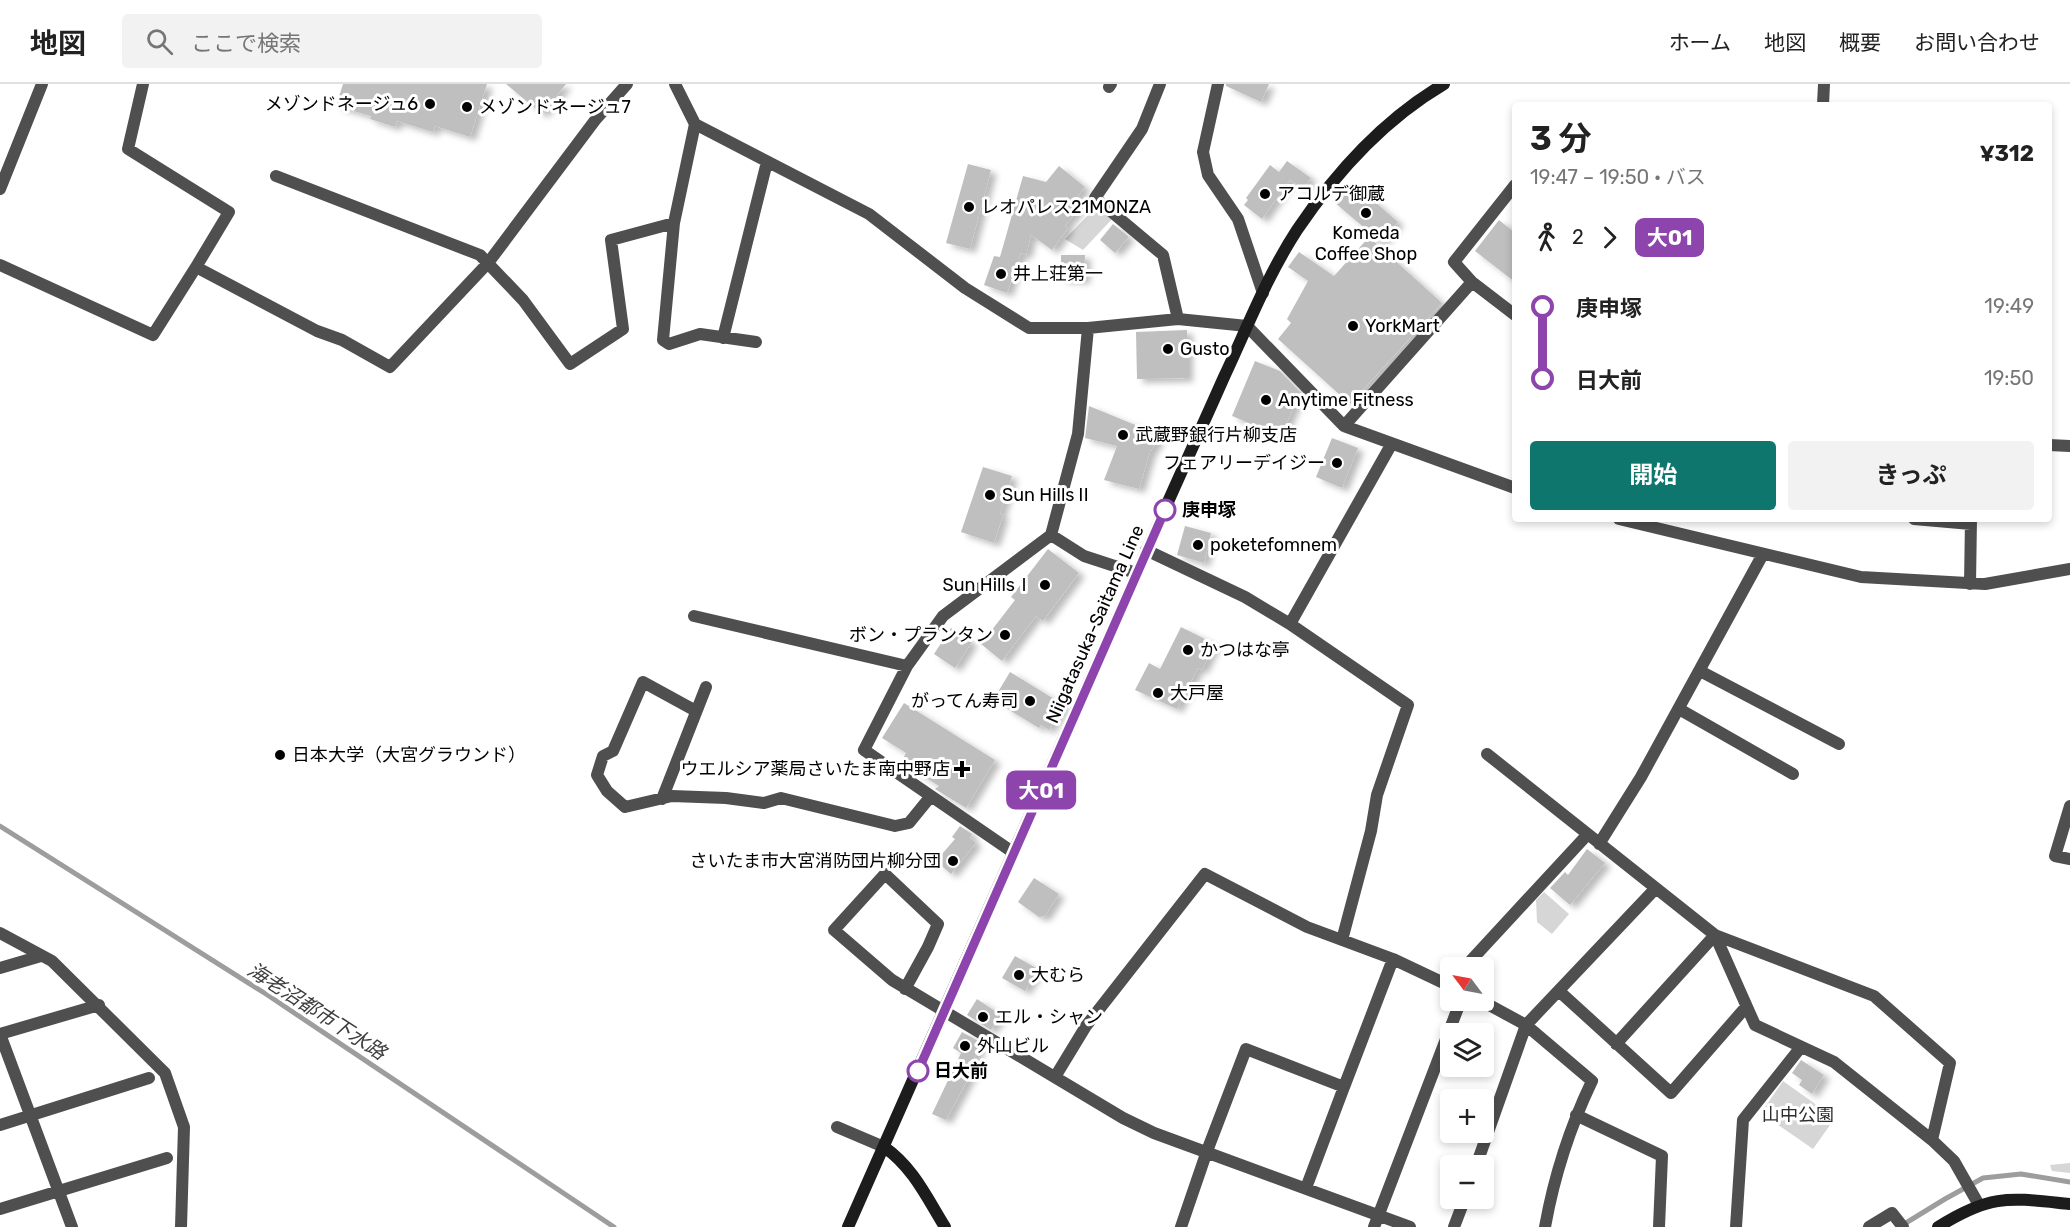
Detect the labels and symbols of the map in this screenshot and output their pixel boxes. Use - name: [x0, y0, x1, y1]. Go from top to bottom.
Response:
- place label: メゾンドネージュ6: [265, 93, 418, 115]
- place label: メゾンドネージュ7: [479, 96, 631, 118]
- marker: メゾンドネージュ6: [423, 97, 437, 111]
- marker: メゾンドネージュ7: [460, 100, 474, 114]
- place label: アコルデ御蔵: [1277, 183, 1385, 205]
- marker: アコルデ御蔵: [1258, 187, 1272, 201]
- place label: レオパレス21MONZA: [981, 196, 1151, 218]
- marker: レオパレス21MONZA: [962, 200, 976, 214]
- marker: Komeda Coffee Shop: [1359, 206, 1373, 220]
- place label: Komeda Coffee Shop: [1315, 222, 1417, 265]
- place label: 井上荘第一: [1013, 263, 1103, 285]
- marker: 井上荘第一: [994, 267, 1008, 281]
- place label: YorkMart: [1365, 315, 1440, 337]
- marker: YorkMart: [1346, 319, 1360, 333]
- place label: Gusto: [1180, 338, 1230, 360]
- marker: Gusto: [1161, 342, 1175, 356]
- place label: Anytime Fitness: [1278, 389, 1414, 411]
- marker: Anytime Fitness: [1259, 393, 1273, 407]
- place label: 武蔵野銀行片柳支店: [1135, 424, 1297, 446]
- marker: 武蔵野銀行片柳支店: [1116, 428, 1130, 442]
- place label: フェアリーデイジー: [1163, 452, 1325, 474]
- marker: フェアリーデイジー: [1330, 456, 1344, 470]
- place label: Sun HillsⅡ: [1002, 484, 1093, 506]
- marker: Sun HillsⅡ: [983, 488, 997, 502]
- marker: 庚申塚: [1154, 499, 1176, 521]
- place label: 庚申塚: [1182, 499, 1236, 521]
- street label: Niigatasuka-Saitama Line: [1041, 522, 1149, 726]
- place label: poketefomnem: [1210, 534, 1337, 556]
- marker: poketefomnem: [1191, 538, 1205, 552]
- place label: Sun HillsⅠ: [943, 574, 1033, 596]
- marker: Sun HillsⅠ: [1038, 578, 1052, 592]
- place label: ボン・プランタン: [849, 624, 993, 646]
- marker: ボン・プランタン: [998, 628, 1012, 642]
- place label: かつはな亭: [1200, 639, 1290, 661]
- marker: かつはな亭: [1181, 643, 1195, 657]
- place label: 大戸屋: [1170, 682, 1224, 704]
- marker: 大戸屋: [1151, 686, 1165, 700]
- place label: がってん寿司: [911, 690, 1018, 712]
- marker: がってん寿司: [1023, 694, 1037, 708]
- place label: 日本大学（大宮グラウンド）: [292, 744, 526, 766]
- marker: 日本大学（大宮グラウンド）: [273, 748, 287, 762]
- place label: ウエルシア薬局さいたま南中野店: [681, 758, 950, 780]
- marker: ウエルシア薬局さいたま南中野店: [955, 762, 969, 776]
- line badge: 大01: [1006, 770, 1076, 810]
- place label: さいたま市大宮消防団片柳分団: [690, 850, 941, 872]
- marker: さいたま市大宮消防団片柳分団: [946, 854, 960, 868]
- water label: 海老沼都市下水路: [243, 957, 392, 1066]
- north arrow: [1440, 957, 1494, 1011]
- place label: 大むら: [1031, 964, 1085, 986]
- marker: 大むら: [1012, 968, 1026, 982]
- place label: エル・シャン: [995, 1006, 1103, 1028]
- marker: エル・シャン: [976, 1010, 990, 1024]
- place label: 外山ビル: [977, 1035, 1049, 1057]
- marker: 外山ビル: [958, 1039, 972, 1053]
- marker: 日大前: [907, 1060, 929, 1082]
- place label: 日大前: [934, 1060, 988, 1082]
- park label: 山中公園: [1762, 1104, 1834, 1126]

